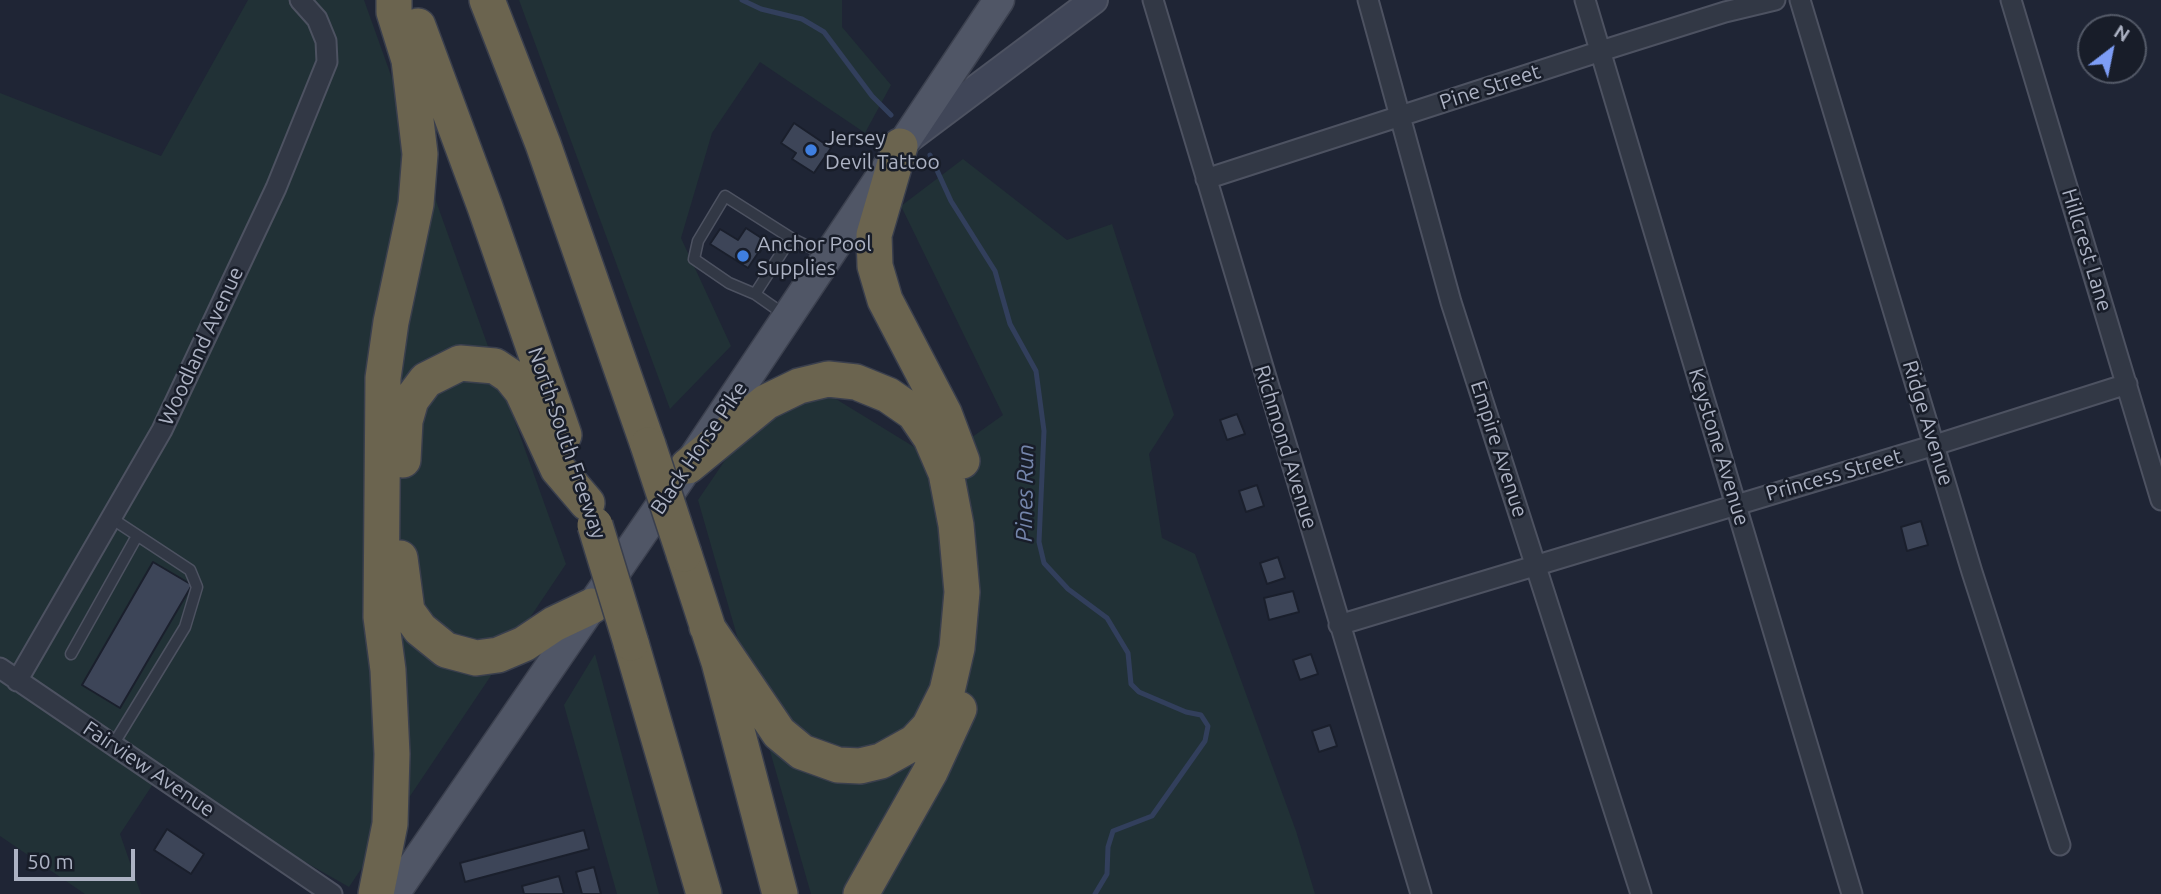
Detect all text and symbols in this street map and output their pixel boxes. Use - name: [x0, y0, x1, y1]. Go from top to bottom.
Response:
- north arrow: [2077, 14, 2147, 84]
- text: N: [2110, 20, 2134, 46]
- street label: Pine Street: [1436, 59, 1544, 115]
- place label: Jersey Devil Tattoo: [825, 125, 940, 175]
- marker: Jersey Devil Tattoo: [803, 142, 819, 158]
- street label: Hillcrest Lane: [2056, 185, 2118, 315]
- place label: Anchor Pool Supplies: [757, 231, 872, 281]
- marker: Anchor Pool Supplies: [735, 248, 751, 264]
- street label: Woodland Avenue: [153, 263, 249, 429]
- street label: North-South Freeway: [522, 344, 612, 542]
- street label: Ridge Avenue: [1897, 357, 1959, 489]
- street label: Richmond Avenue: [1249, 362, 1323, 532]
- street label: Keystone Avenue: [1683, 365, 1755, 529]
- street label: Black Horse Pike: [645, 377, 753, 519]
- street label: Empire Avenue: [1465, 377, 1533, 521]
- water label: Pines Run: [1010, 444, 1040, 542]
- street label: Princess Street: [1763, 444, 1905, 506]
- street label: Fairview Avenue: [78, 716, 220, 822]
- scale bar: [18, 834, 138, 878]
- text: 50 m: [27, 849, 74, 873]

